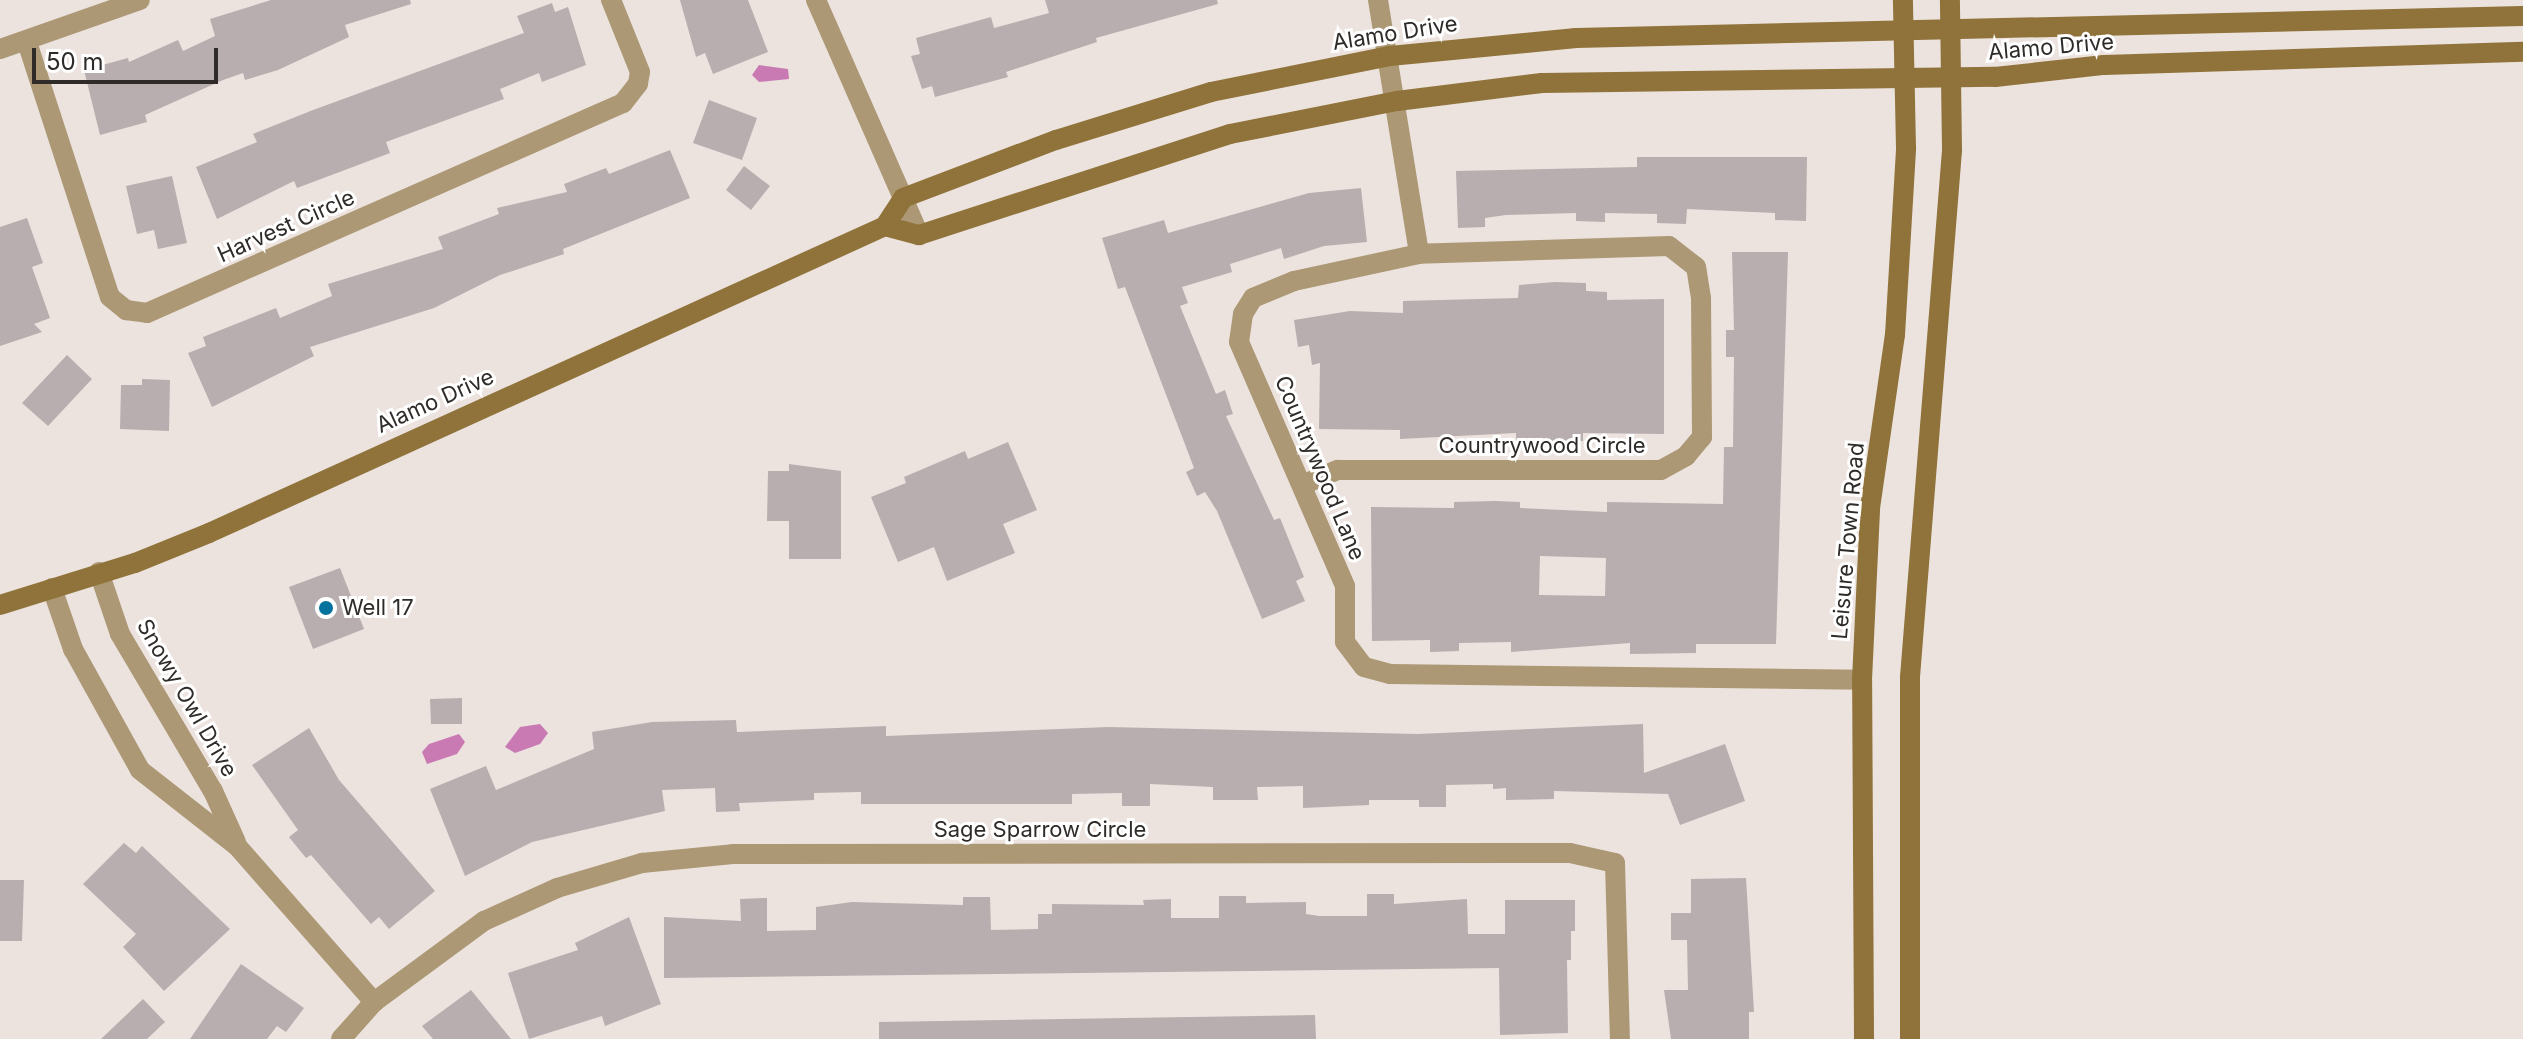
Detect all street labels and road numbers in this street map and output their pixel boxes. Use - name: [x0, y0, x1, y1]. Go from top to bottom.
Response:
- street label: Alamo Drive: [1331, 10, 1459, 56]
- street label: Alamo Drive: [1987, 28, 2115, 66]
- street label: Harvest Circle: [213, 184, 359, 268]
- street label: Alamo Drive: [372, 363, 498, 439]
- street label: Countrywood Lane: [1269, 372, 1371, 564]
- street label: Countrywood Circle: [1438, 433, 1646, 459]
- street label: Leisure Town Road: [1826, 441, 1870, 641]
- street label: Snowy Owl Drive: [131, 615, 243, 781]
- street label: Sage Sparrow Circle: [934, 817, 1146, 843]

